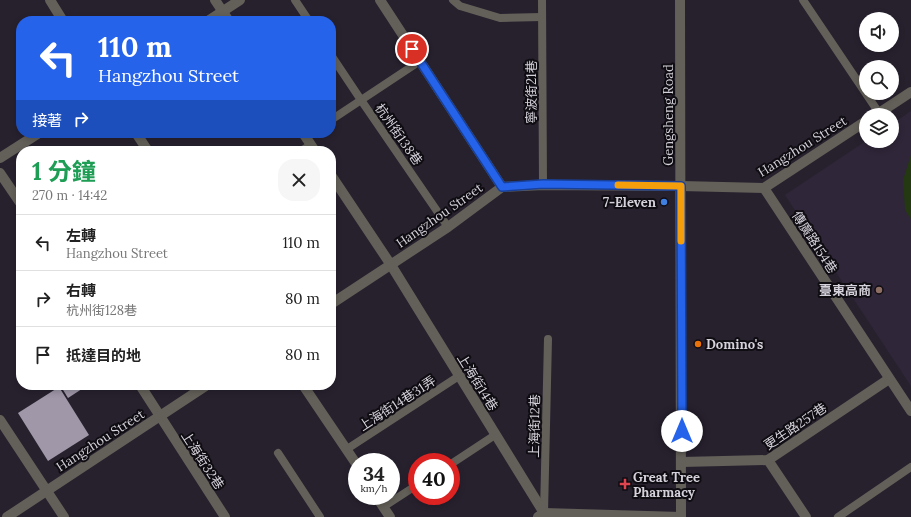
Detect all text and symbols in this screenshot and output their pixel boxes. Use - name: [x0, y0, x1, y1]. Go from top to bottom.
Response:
- map controls: [859, 12, 899, 148]
- button: sound: [859, 12, 899, 52]
- text: 110 m: [98, 29, 172, 65]
- icon: left: [32, 32, 84, 84]
- pin: [395, 32, 429, 66]
- icon: arrive: [401, 38, 423, 60]
- street label: 寧波街21巷: [523, 60, 540, 124]
- button: search: [859, 60, 899, 100]
- text: Hangzhou Street: [98, 64, 239, 87]
- street label: Gengsheng Road: [660, 64, 677, 166]
- street label: 杭州街138巷: [371, 100, 426, 168]
- icon: right: [70, 108, 92, 130]
- button: layers: [859, 108, 899, 148]
- text: 接著: [32, 111, 62, 130]
- street label: Hangzhou Street: [755, 112, 850, 181]
- text: 1 分鐘: [32, 156, 96, 187]
- button: close: [278, 159, 320, 201]
- street label: Hangzhou Street: [393, 179, 486, 252]
- text: 270 m · 14:42: [32, 187, 107, 204]
- place label: 7-Eleven: [603, 194, 657, 211]
- marker: 7-Eleven: [659, 197, 669, 207]
- street label: 傳廣路154巷: [788, 208, 841, 277]
- text: 左轉: [66, 226, 96, 245]
- icon: left: [32, 232, 54, 254]
- text: 110 m: [282, 233, 320, 252]
- text: Hangzhou Street: [66, 245, 168, 262]
- text: 右轉: [66, 281, 96, 300]
- place label: 臺東高商: [819, 282, 871, 299]
- marker: 臺東高商: [874, 285, 884, 295]
- icon: right: [32, 288, 54, 310]
- text: 80 m: [285, 289, 320, 308]
- text: 杭州街128巷: [66, 302, 137, 319]
- place label: Domino's: [706, 336, 763, 353]
- marker: Domino's: [693, 339, 703, 349]
- icon: arrive: [32, 344, 54, 366]
- text: 80 m: [285, 345, 320, 364]
- text: 抵達目的地: [66, 346, 141, 365]
- street label: 上海街14巷: [453, 351, 502, 414]
- street label: 上海街14巷31弄: [355, 372, 439, 435]
- street label: 上海街12巷: [525, 394, 544, 458]
- street label: 更生路257巷: [761, 399, 830, 454]
- street label: Hangzhou Street: [53, 406, 148, 475]
- position arrow: [661, 410, 703, 452]
- street label: 上海街32巷: [177, 428, 228, 493]
- speed limit sign: 40: [408, 453, 460, 505]
- text: 34: [363, 461, 385, 486]
- place label: Great Tree Pharmacy: [633, 469, 700, 501]
- marker: Great Tree Pharmacy: [620, 479, 630, 489]
- text: km/h: [360, 482, 388, 495]

